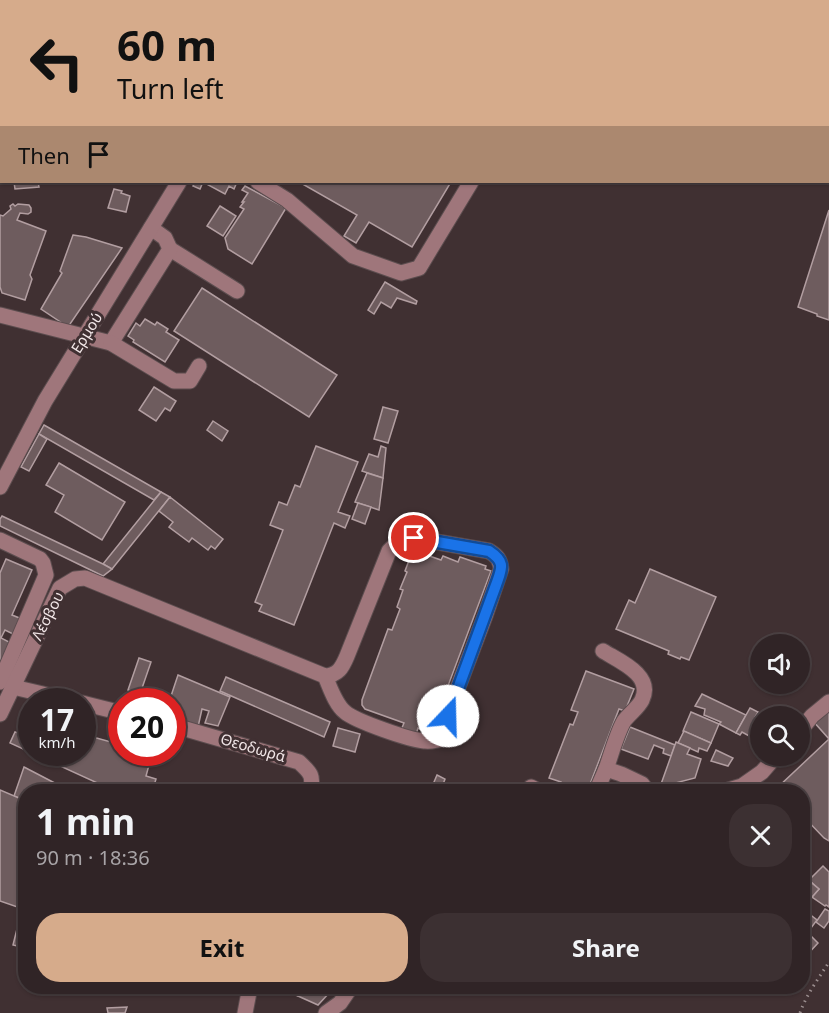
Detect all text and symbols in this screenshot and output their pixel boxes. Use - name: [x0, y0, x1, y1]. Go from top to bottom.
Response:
- text: 60 m: [117, 16, 217, 73]
- icon: left: [18, 24, 96, 102]
- text: Turn left: [117, 70, 223, 107]
- icon: arrive: [82, 138, 115, 171]
- text: Then: [18, 140, 70, 170]
- street label: Ερμού: [66, 308, 106, 357]
- pin: [388, 512, 439, 563]
- icon: arrive: [397, 521, 430, 554]
- street label: Λέσβου: [26, 588, 68, 643]
- map controls: [750, 634, 810, 766]
- button: sound: [750, 634, 810, 694]
- position arrow: [416, 684, 480, 748]
- speed limit sign: 20: [108, 688, 186, 766]
- text: 17: [40, 699, 74, 740]
- button: search: [750, 706, 810, 766]
- street label: Θεοδωρά: [218, 728, 289, 766]
- text: km/h: [39, 732, 75, 752]
- text: 1 min: [36, 797, 135, 846]
- button: close: [729, 804, 792, 867]
- text: 90 m · 18:36: [36, 844, 150, 871]
- button: Exit: [36, 913, 408, 982]
- button: Share: [420, 913, 792, 982]

